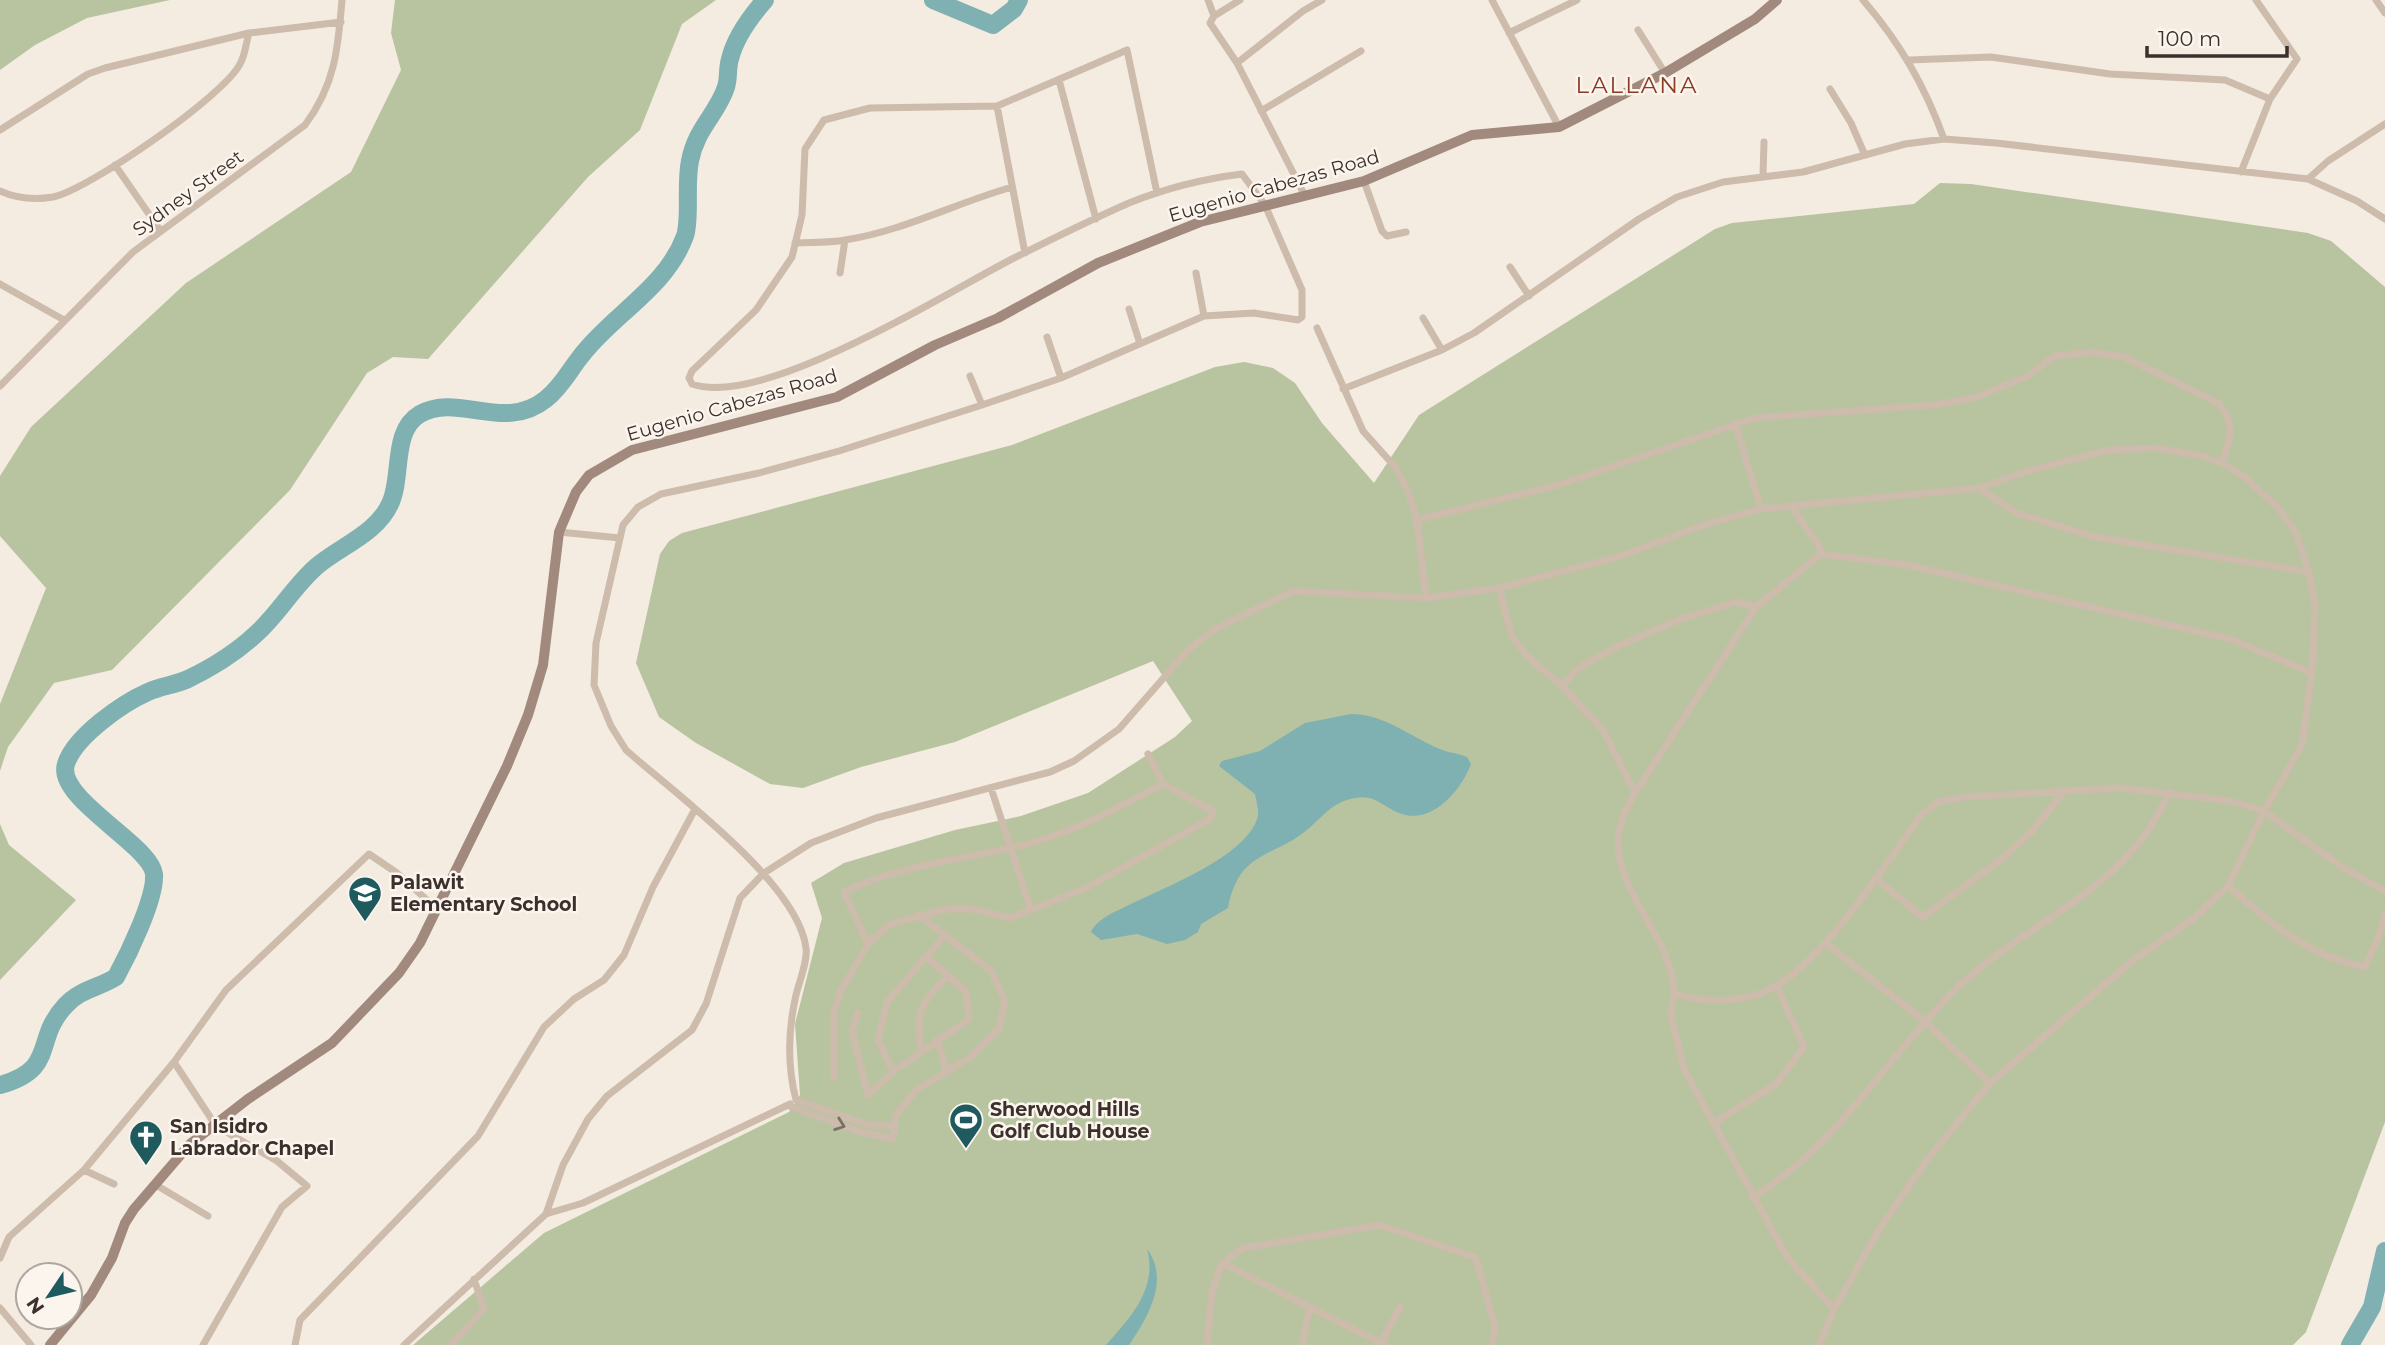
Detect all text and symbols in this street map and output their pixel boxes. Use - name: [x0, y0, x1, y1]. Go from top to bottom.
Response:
- scale bar: [2147, 14, 2287, 58]
- text: 100 m: [2158, 26, 2221, 51]
- district label: LALLANA: [1576, 71, 1698, 99]
- street label: Sydney Street: [128, 145, 248, 241]
- street label: Eugenio Cabezas Road: [1166, 145, 1382, 227]
- street label: Eugenio Cabezas Road: [624, 364, 840, 446]
- place label: Palawit Elementary School: [390, 871, 577, 916]
- school or university icon: Palawit Elementary School: [346, 874, 384, 923]
- place label: Sherwood Hills Golf Club House: [990, 1098, 1150, 1143]
- sports icon: Sherwood Hills Golf Club House: [947, 1101, 985, 1150]
- place label: San Isidro Labrador Chapel: [170, 1115, 334, 1160]
- one-way arrow: [834, 1116, 846, 1130]
- church icon: San Isidro Labrador Chapel: [127, 1118, 165, 1167]
- north arrow: [14, 1261, 84, 1331]
- text: N: [22, 1293, 49, 1318]

